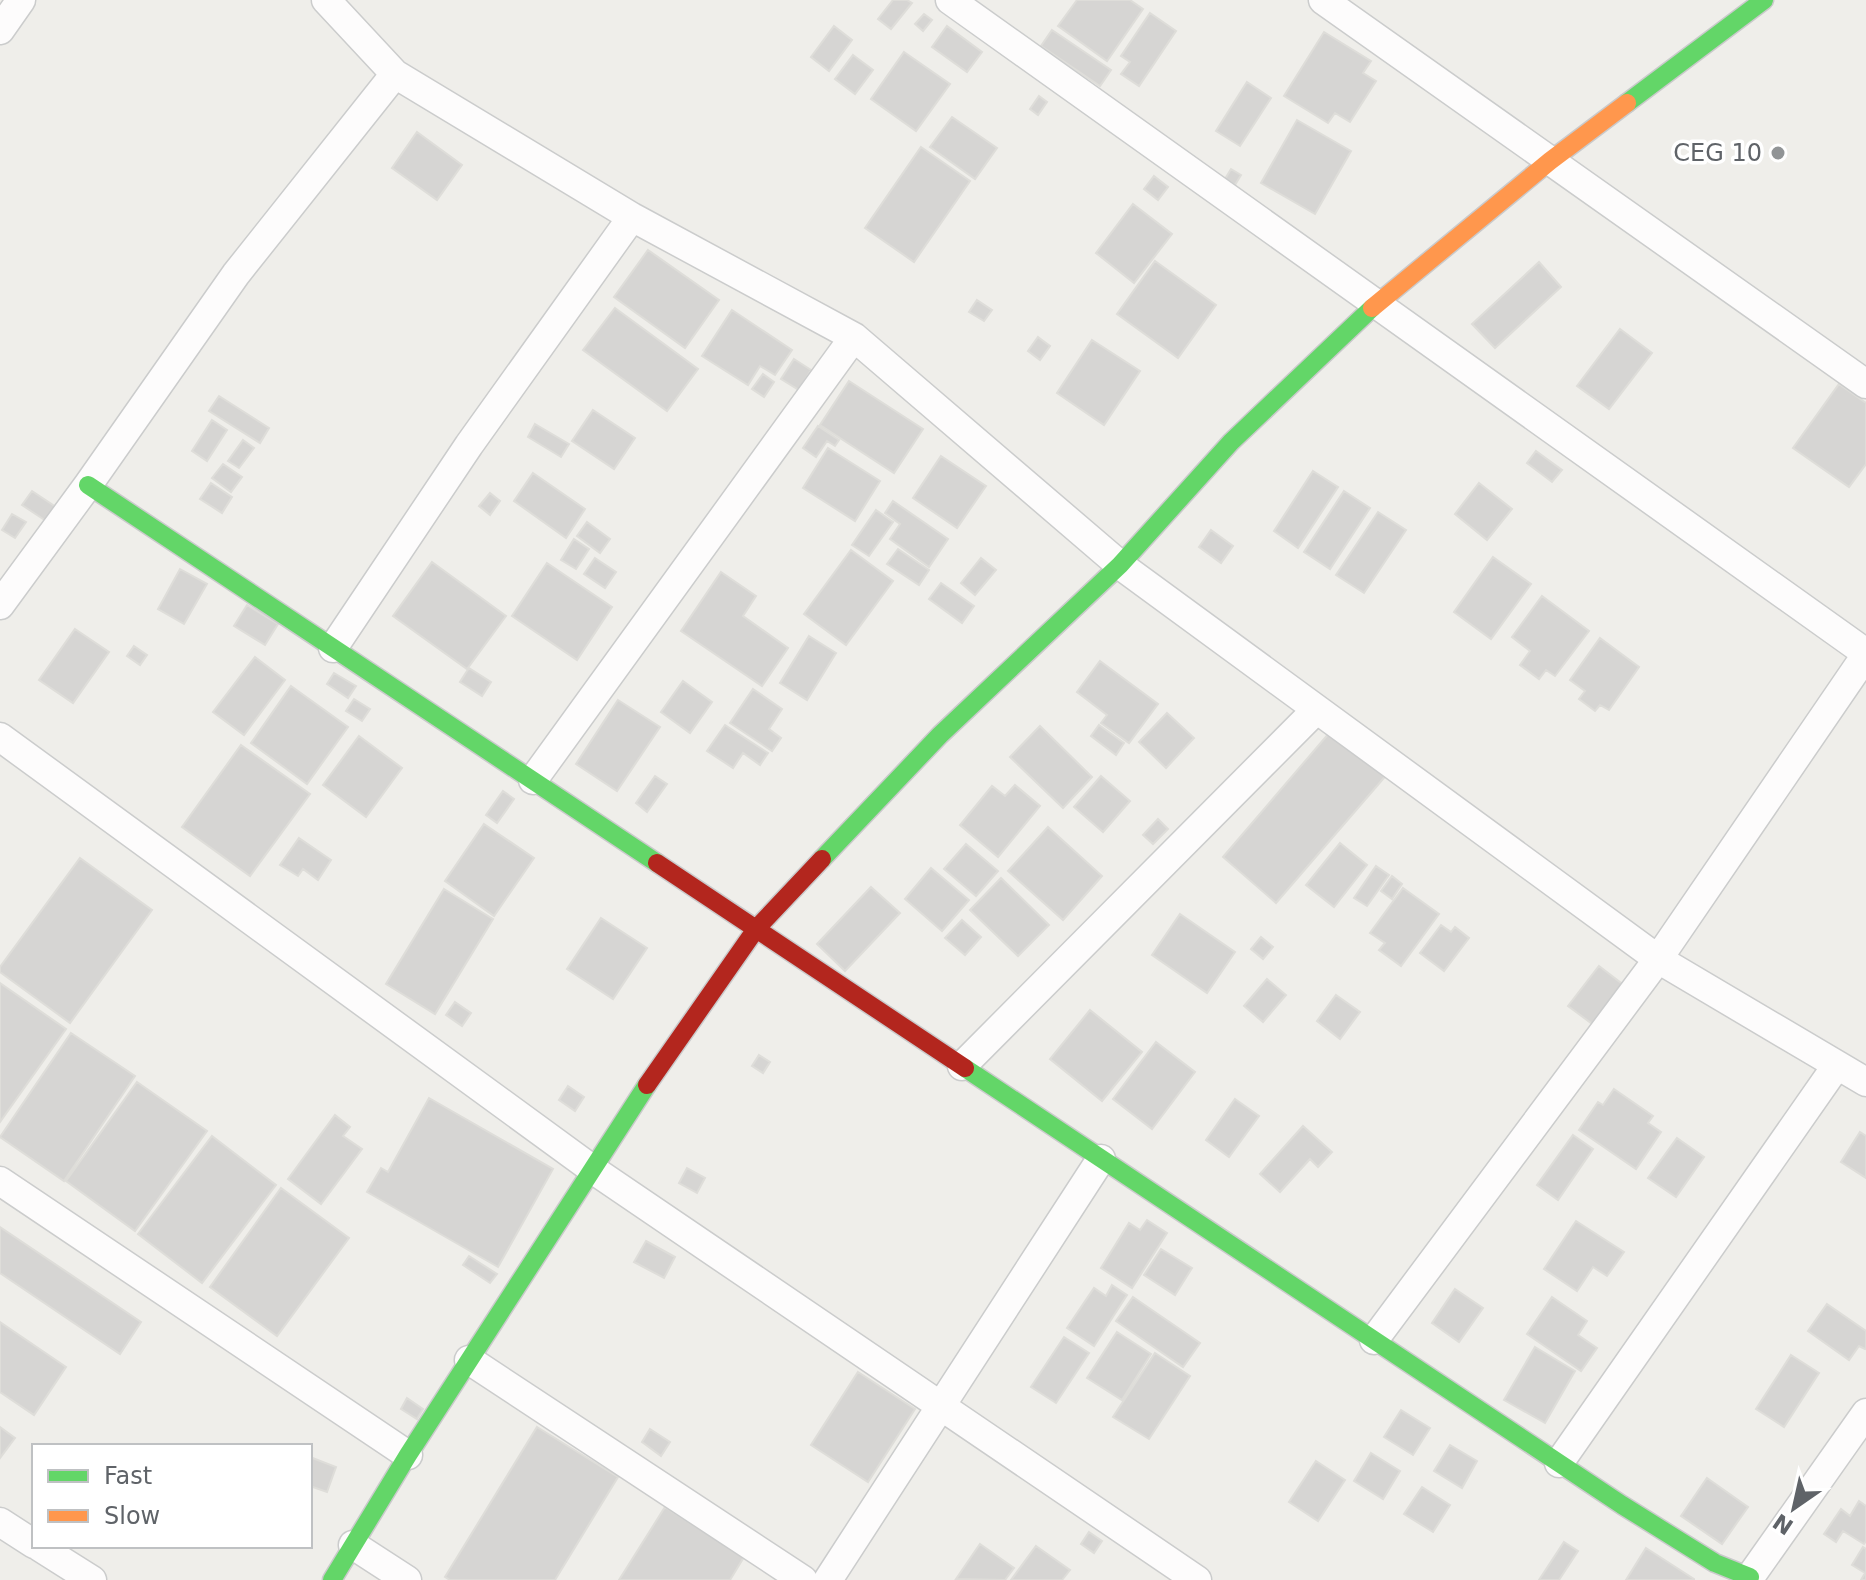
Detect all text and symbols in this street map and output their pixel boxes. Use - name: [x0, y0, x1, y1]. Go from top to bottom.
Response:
- place label: CEG 10: [1673, 139, 1762, 167]
- marker: CEG 10: [1769, 144, 1787, 162]
- legend: [32, 1444, 312, 1548]
- text: Fast: [104, 1462, 152, 1490]
- north arrow: [1754, 1468, 1834, 1548]
- text: Slow: [104, 1502, 160, 1530]
- text: N: [1768, 1509, 1798, 1540]

